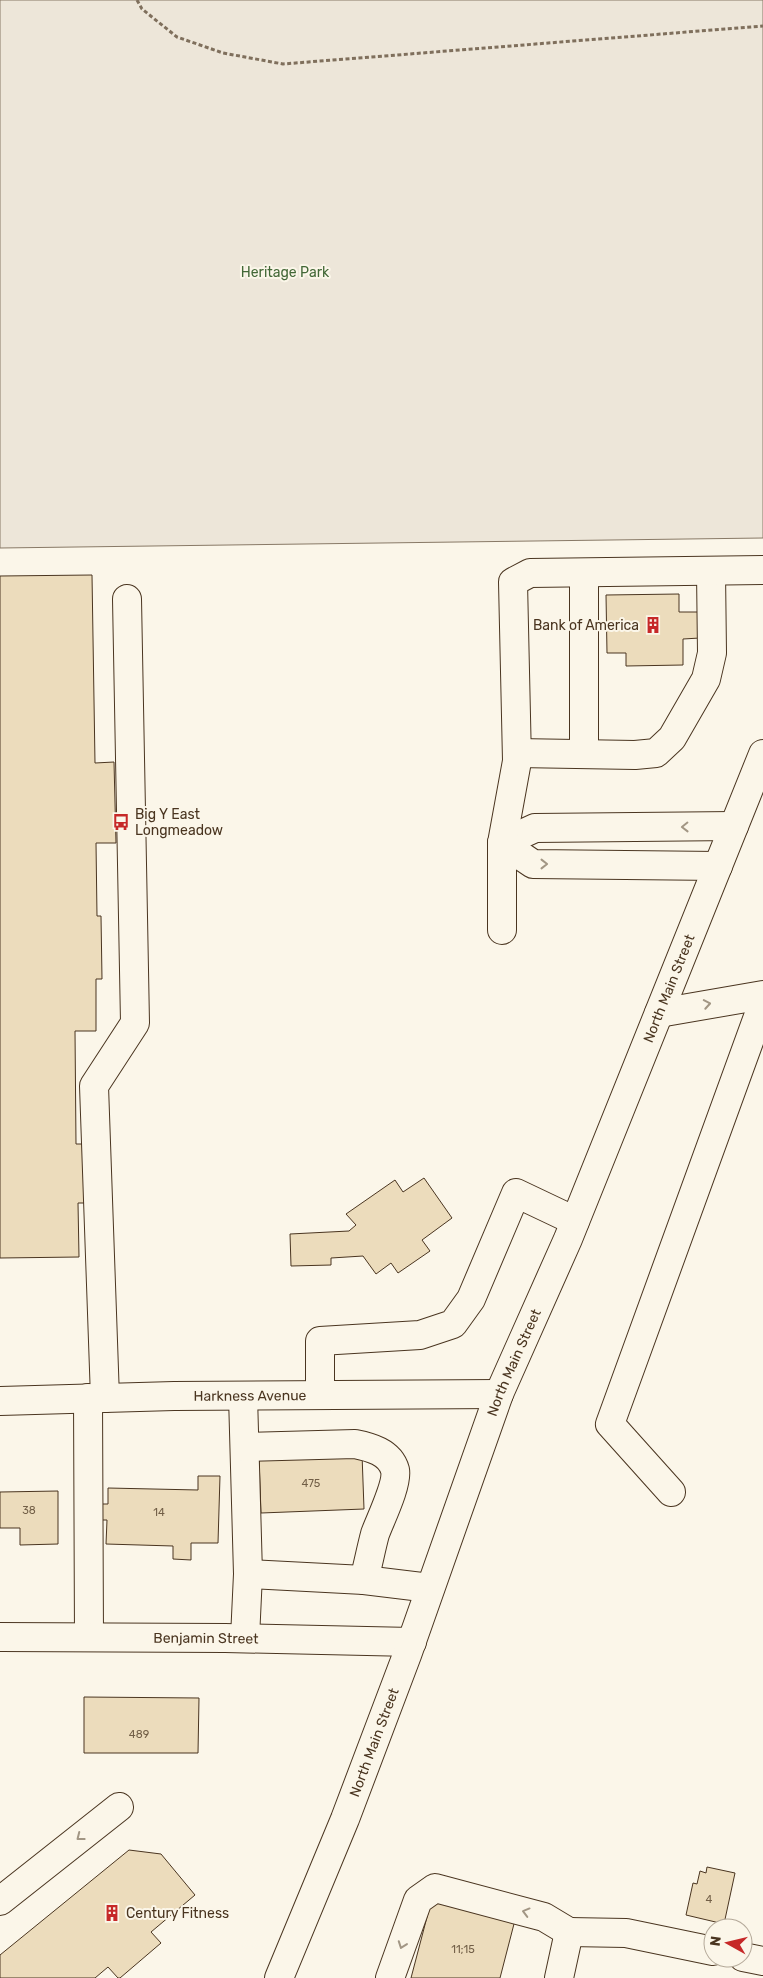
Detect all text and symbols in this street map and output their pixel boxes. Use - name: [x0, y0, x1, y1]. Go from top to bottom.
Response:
- park label: Heritage Park: [241, 264, 330, 281]
- building icon: Bank of America: [643, 615, 663, 635]
- place label: Bank of America: [533, 617, 639, 634]
- place label: Big Y East Longmeadow: [135, 806, 223, 839]
- bus stop icon: Big Y East Longmeadow: [111, 812, 131, 832]
- one-way arrow: [681, 821, 689, 832]
- one-way arrow: [540, 859, 548, 869]
- street label: North Main Street: [640, 931, 699, 1045]
- one-way arrow: [703, 1000, 712, 1010]
- street label: North Main Street: [484, 1306, 545, 1419]
- street label: Harkness Avenue: [193, 1387, 307, 1405]
- house number: 475: [302, 1477, 321, 1490]
- house number: 38: [22, 1504, 36, 1517]
- house number: 14: [153, 1506, 165, 1519]
- street label: Benjamin Street: [153, 1630, 259, 1648]
- street label: North Main Street: [346, 1685, 403, 1800]
- house number: 489: [129, 1728, 149, 1741]
- one-way arrow: [77, 1832, 86, 1841]
- house number: 4: [706, 1893, 713, 1906]
- building icon: Century Fitness: [102, 1903, 122, 1923]
- place label: Century Fitness: [126, 1905, 229, 1922]
- one-way arrow: [521, 1907, 530, 1918]
- north arrow: [703, 1918, 753, 1968]
- text: N: [707, 1935, 725, 1947]
- one-way arrow: [398, 1940, 408, 1948]
- house number: 11;15: [451, 1943, 475, 1956]

